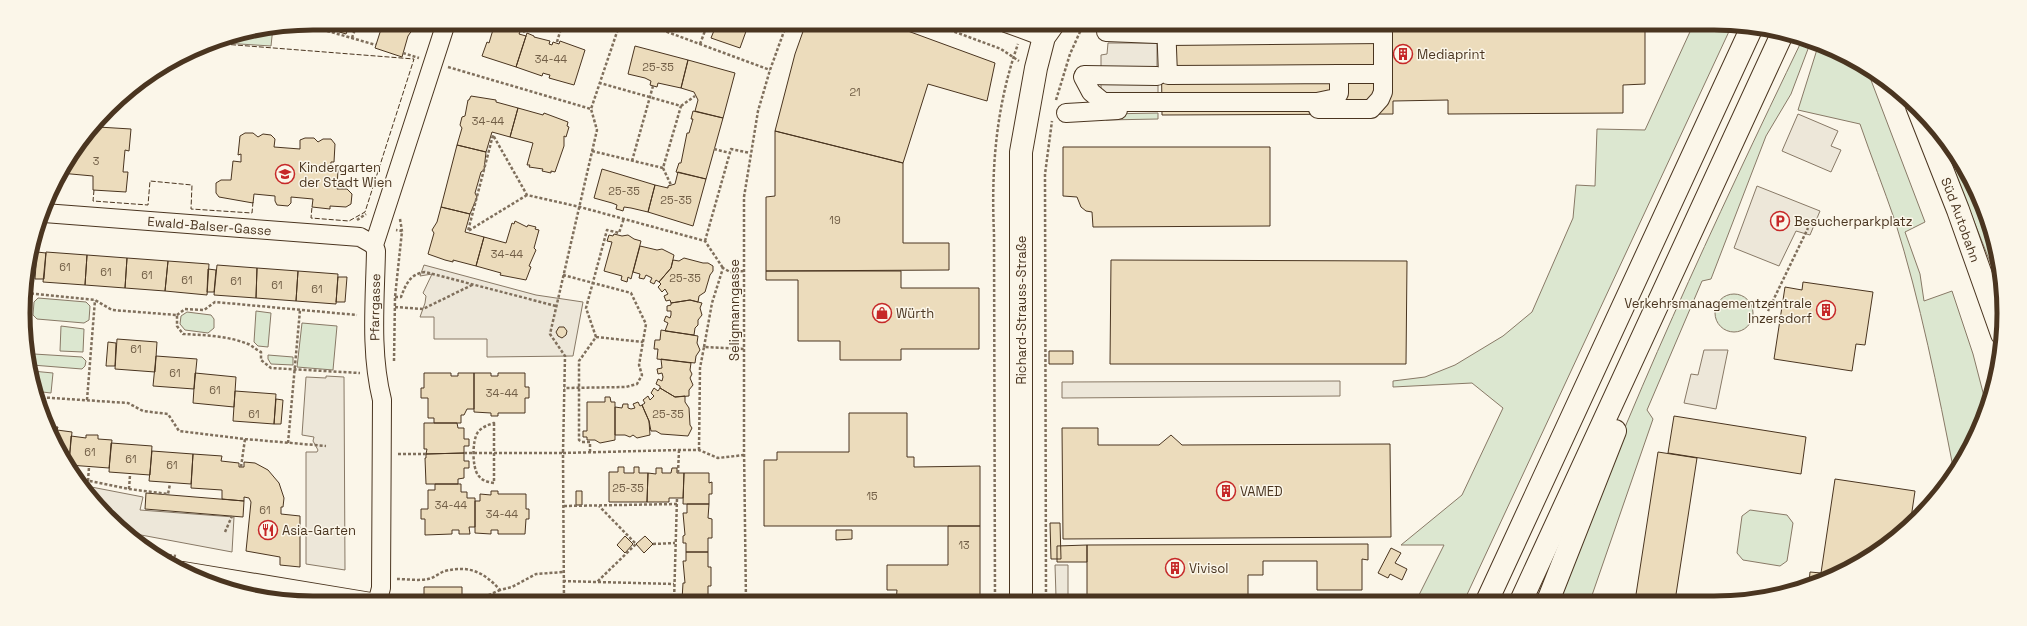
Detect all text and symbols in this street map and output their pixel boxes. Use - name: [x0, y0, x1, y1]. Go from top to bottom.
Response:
- building icon: Mediaprint: [1392, 43, 1414, 65]
- place label: Mediaprint: [1417, 46, 1485, 63]
- house number: 34-44: [535, 52, 567, 66]
- house number: 25-35: [642, 60, 674, 74]
- house number: 21: [849, 85, 861, 99]
- house number: 34-44: [472, 114, 504, 128]
- house number: 3: [93, 154, 100, 168]
- place label: Kindergarten der Stadt Wien: [299, 159, 392, 191]
- school or university icon: Kindergarten der Stadt Wien: [274, 163, 296, 185]
- street label: Süd Autobahn: [1937, 175, 1984, 265]
- house number: 25-35: [608, 184, 640, 198]
- house number: 25-35: [660, 193, 692, 207]
- parking icon: Besucherparkplatz: [1769, 210, 1791, 232]
- street label: Ewald-Balser-Gasse: [147, 213, 272, 239]
- house number: 19: [829, 213, 841, 227]
- place label: Besucherparkplatz: [1794, 213, 1913, 230]
- street label: Richard-Strauss-Straße: [1013, 235, 1030, 385]
- house number: 34-44: [491, 247, 523, 261]
- street label: Seligmanngasse: [726, 259, 743, 361]
- house number: 61: [59, 260, 71, 274]
- house number: 61: [100, 265, 112, 279]
- house number: 61: [141, 268, 153, 282]
- house number: 25-35: [669, 271, 701, 285]
- house number: 61: [181, 273, 193, 287]
- street label: Pfarrgasse: [366, 273, 384, 341]
- house number: 61: [230, 274, 242, 288]
- house number: 61: [271, 278, 283, 292]
- house number: 61: [311, 282, 323, 296]
- place label: Verkehrsmanagementzentrale Inzersdorf: [1624, 295, 1812, 327]
- building icon: Verkehrsmanagementzentrale Inzersdorf: [1815, 299, 1837, 321]
- shop icon: Würth: [871, 302, 893, 324]
- place label: Würth: [896, 305, 934, 322]
- house number: 61: [130, 342, 142, 356]
- house number: 61: [169, 366, 181, 380]
- house number: 61: [209, 383, 221, 397]
- house number: 34-44: [486, 386, 518, 400]
- house number: 61: [248, 407, 260, 421]
- house number: 25-35: [652, 407, 684, 421]
- house number: 61: [84, 445, 96, 459]
- house number: 61: [125, 452, 137, 466]
- house number: 61: [166, 458, 178, 472]
- building icon: VAMED: [1215, 480, 1237, 502]
- house number: 25-35: [612, 481, 644, 495]
- place label: VAMED: [1240, 483, 1283, 500]
- house number: 15: [866, 489, 878, 503]
- house number: 34-44: [435, 498, 467, 512]
- house number: 61: [259, 503, 271, 517]
- house number: 34-44: [486, 507, 518, 521]
- restaurant icon: Asia-Garten: [257, 519, 279, 541]
- place label: Asia-Garten: [282, 522, 356, 539]
- house number: 13: [958, 538, 970, 552]
- building icon: Vivisol: [1164, 557, 1186, 579]
- place label: Vivisol: [1189, 560, 1229, 577]

